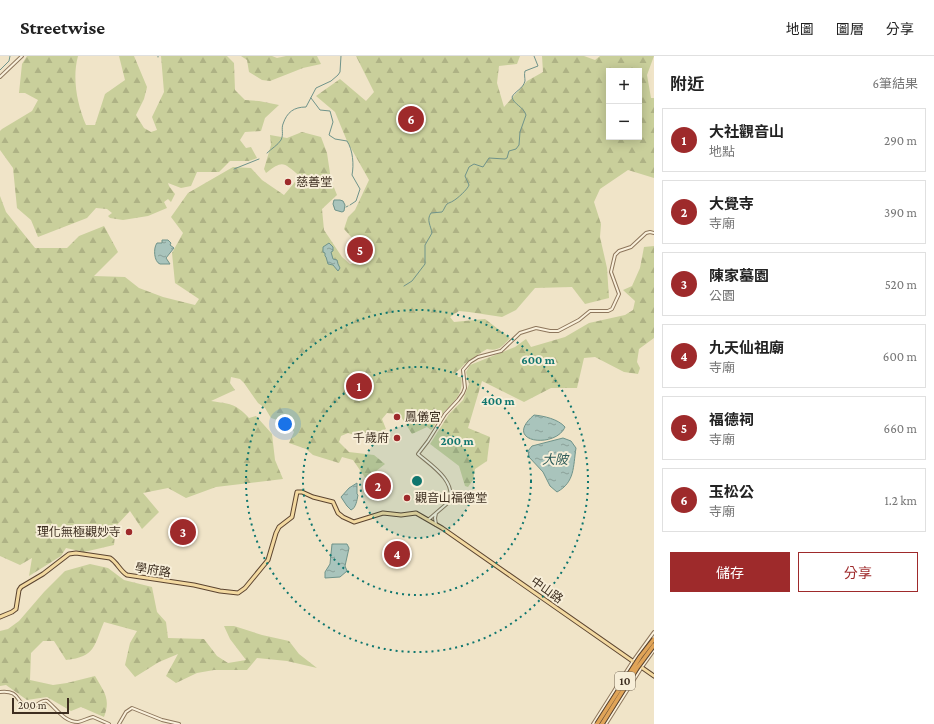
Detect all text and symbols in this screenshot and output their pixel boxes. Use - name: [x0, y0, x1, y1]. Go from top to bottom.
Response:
- text: Streetwise: [20, 17, 105, 38]
- text: 地圖: [786, 21, 814, 37]
- text: 圖層: [836, 21, 864, 37]
- text: 分享: [886, 21, 914, 37]
- map controls: [606, 68, 642, 140]
- button: +: [606, 68, 642, 104]
- text: 附近: [670, 75, 704, 94]
- text: 6筆結果: [872, 76, 918, 91]
- pin: 6: [398, 104, 424, 134]
- button: −: [606, 104, 642, 140]
- text: 大社觀音山: [709, 124, 784, 140]
- text: 1: [682, 133, 686, 148]
- text: 290 m: [884, 133, 917, 148]
- text: 地點: [709, 144, 735, 159]
- place label: 慈善堂: [296, 175, 332, 189]
- marker: 慈善堂: [283, 177, 293, 187]
- text: 大覺寺: [709, 196, 754, 212]
- text: 2: [681, 205, 687, 220]
- text: 390 m: [884, 205, 917, 220]
- text: 寺廟: [709, 216, 735, 231]
- pin: 5: [347, 235, 373, 265]
- text: 陳家墓園: [709, 268, 769, 284]
- text: 3: [681, 277, 687, 292]
- text: 520 m: [885, 277, 917, 292]
- text: 公園: [709, 288, 735, 303]
- text: 九天仙祖廟: [709, 340, 784, 356]
- text: 4: [680, 349, 688, 364]
- text: 600 m: [883, 349, 917, 364]
- text: 600 m: [521, 353, 556, 367]
- text: 寺廟: [709, 360, 735, 375]
- pin: 1: [346, 371, 372, 401]
- text: 400 m: [481, 394, 516, 408]
- place label: 鳳儀宮: [405, 410, 441, 424]
- marker: 鳳儀宮: [392, 412, 402, 422]
- text: 福德祠: [709, 412, 754, 428]
- your location: [275, 414, 295, 434]
- text: 5: [681, 421, 687, 436]
- text: 660 m: [884, 421, 917, 436]
- place label: 千歲府: [353, 431, 389, 445]
- text: 寺廟: [709, 432, 735, 447]
- marker: 千歲府: [392, 433, 402, 443]
- text: 200 m: [440, 434, 474, 448]
- water label: 大陂: [542, 452, 570, 467]
- pin: 2: [365, 471, 391, 501]
- centre of rings: [410, 474, 424, 488]
- text: 玉松公: [709, 484, 754, 500]
- place label: 觀音山福德堂: [415, 491, 487, 505]
- marker: 觀音山福德堂: [402, 493, 412, 503]
- text: 6: [680, 493, 688, 508]
- text: 1.2 km: [884, 493, 917, 508]
- text: 寺廟: [709, 504, 735, 519]
- pin: 3: [170, 517, 196, 547]
- place label: 理化無極觀妙寺: [37, 525, 121, 539]
- marker: 理化無極觀妙寺: [124, 527, 134, 537]
- pin: 4: [384, 539, 410, 569]
- button: 儲存: [670, 552, 790, 592]
- button: 分享: [798, 552, 918, 592]
- street label: 學府路: [134, 560, 172, 580]
- street label: 中山路: [528, 574, 566, 606]
- road number: 10: [615, 672, 635, 690]
- scale bar: [12, 696, 69, 715]
- text: 200 m: [18, 699, 47, 711]

